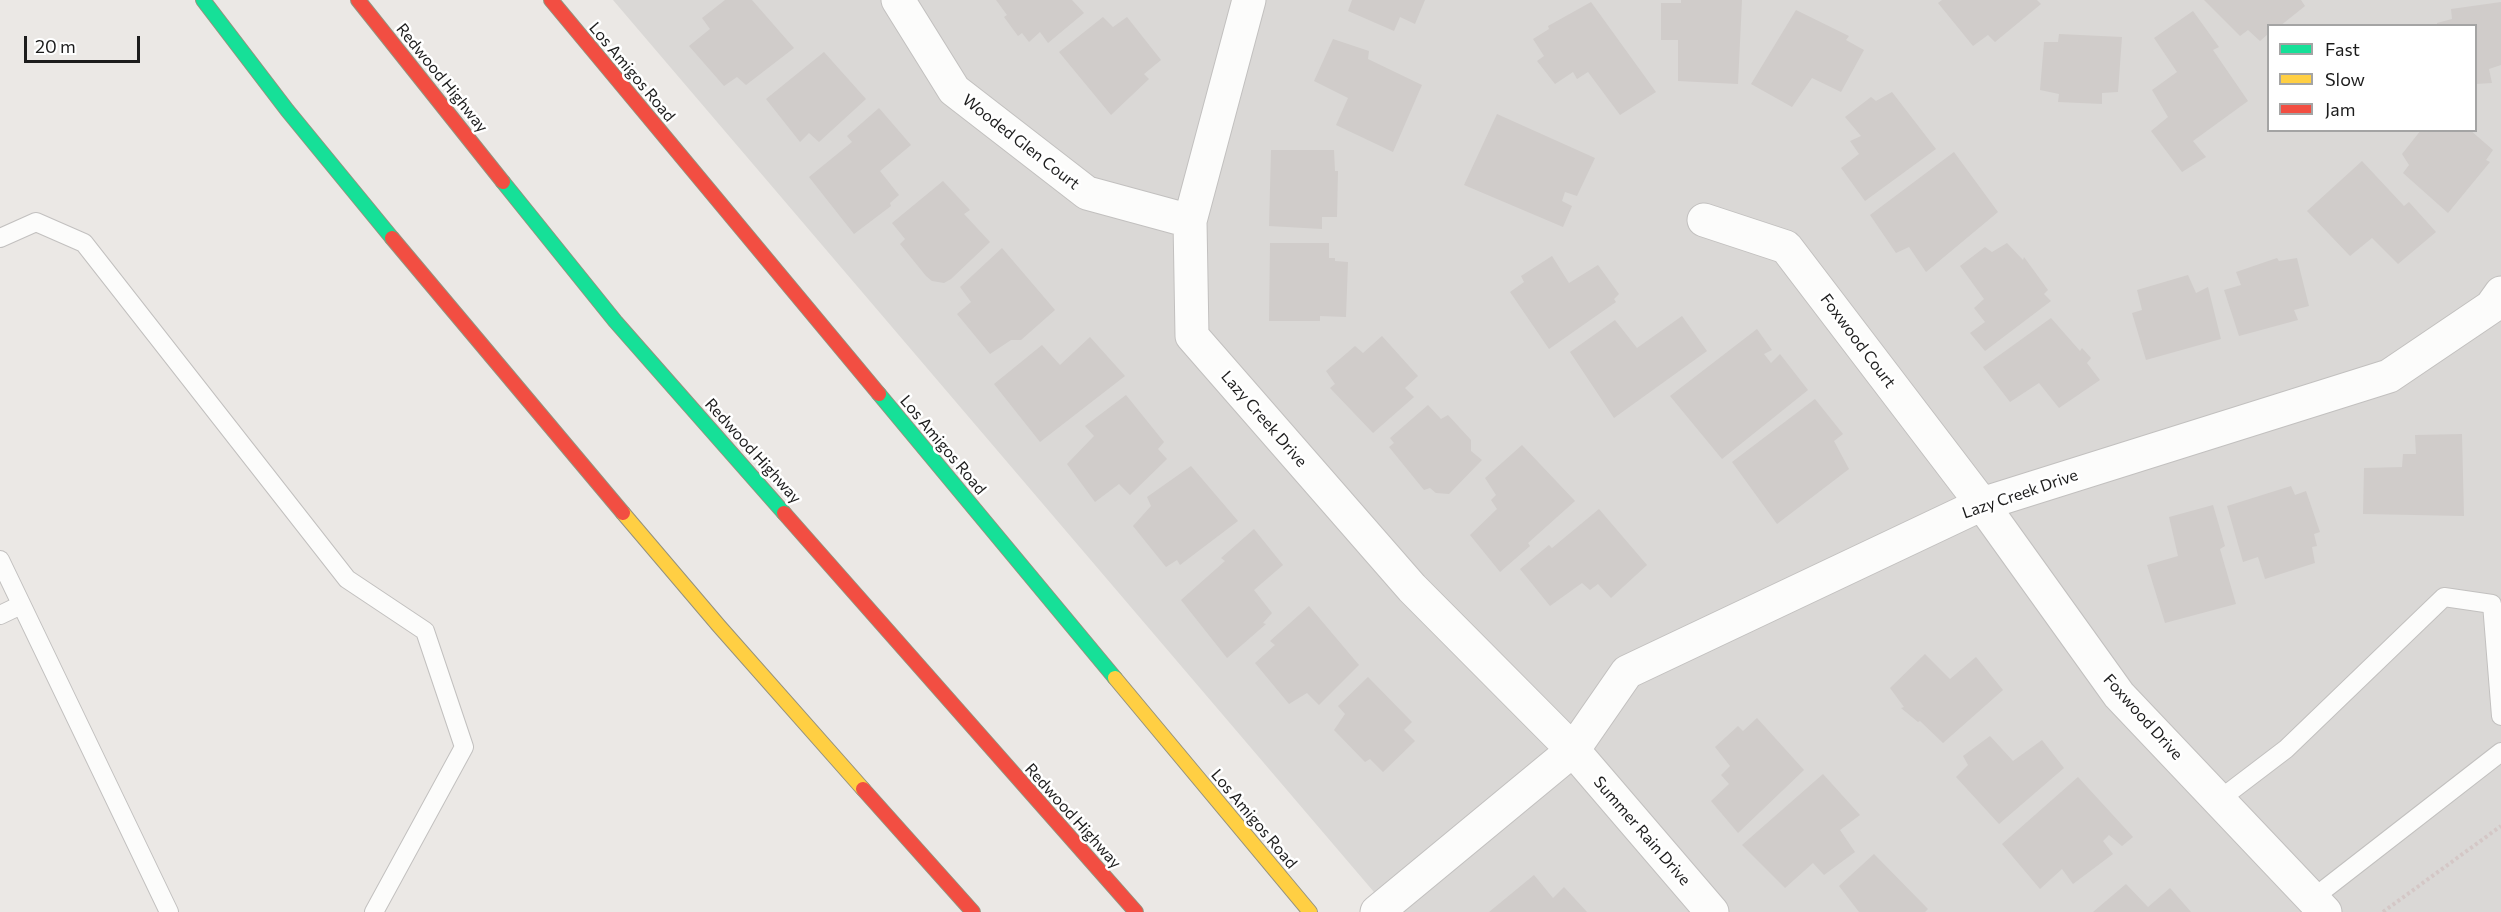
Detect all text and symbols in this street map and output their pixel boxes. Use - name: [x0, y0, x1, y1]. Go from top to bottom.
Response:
- street label: Los Amigos Road: [585, 18, 679, 126]
- street label: Redwood Highway: [392, 20, 492, 136]
- scale bar: [27, 24, 142, 62]
- legend: [2267, 24, 2477, 132]
- text: 20 m: [35, 35, 76, 57]
- text: Fast: [2325, 38, 2360, 60]
- text: Slow: [2325, 68, 2365, 90]
- street label: Wooded Glen Court: [959, 90, 1083, 194]
- text: Jam: [2325, 98, 2355, 120]
- street label: Foxwood Court: [1816, 290, 1900, 392]
- street label: Lazy Creek Drive: [1217, 367, 1311, 471]
- street label: Los Amigos Road: [896, 391, 990, 499]
- street label: Redwood Highway: [701, 395, 805, 507]
- street label: Lazy Creek Drive: [1960, 465, 2080, 523]
- street label: Foxwood Drive: [2099, 670, 2187, 764]
- street label: Redwood Highway: [1021, 760, 1125, 872]
- street label: Los Amigos Road: [1207, 765, 1301, 873]
- street label: Summer Rain Drive: [1589, 773, 1695, 889]

